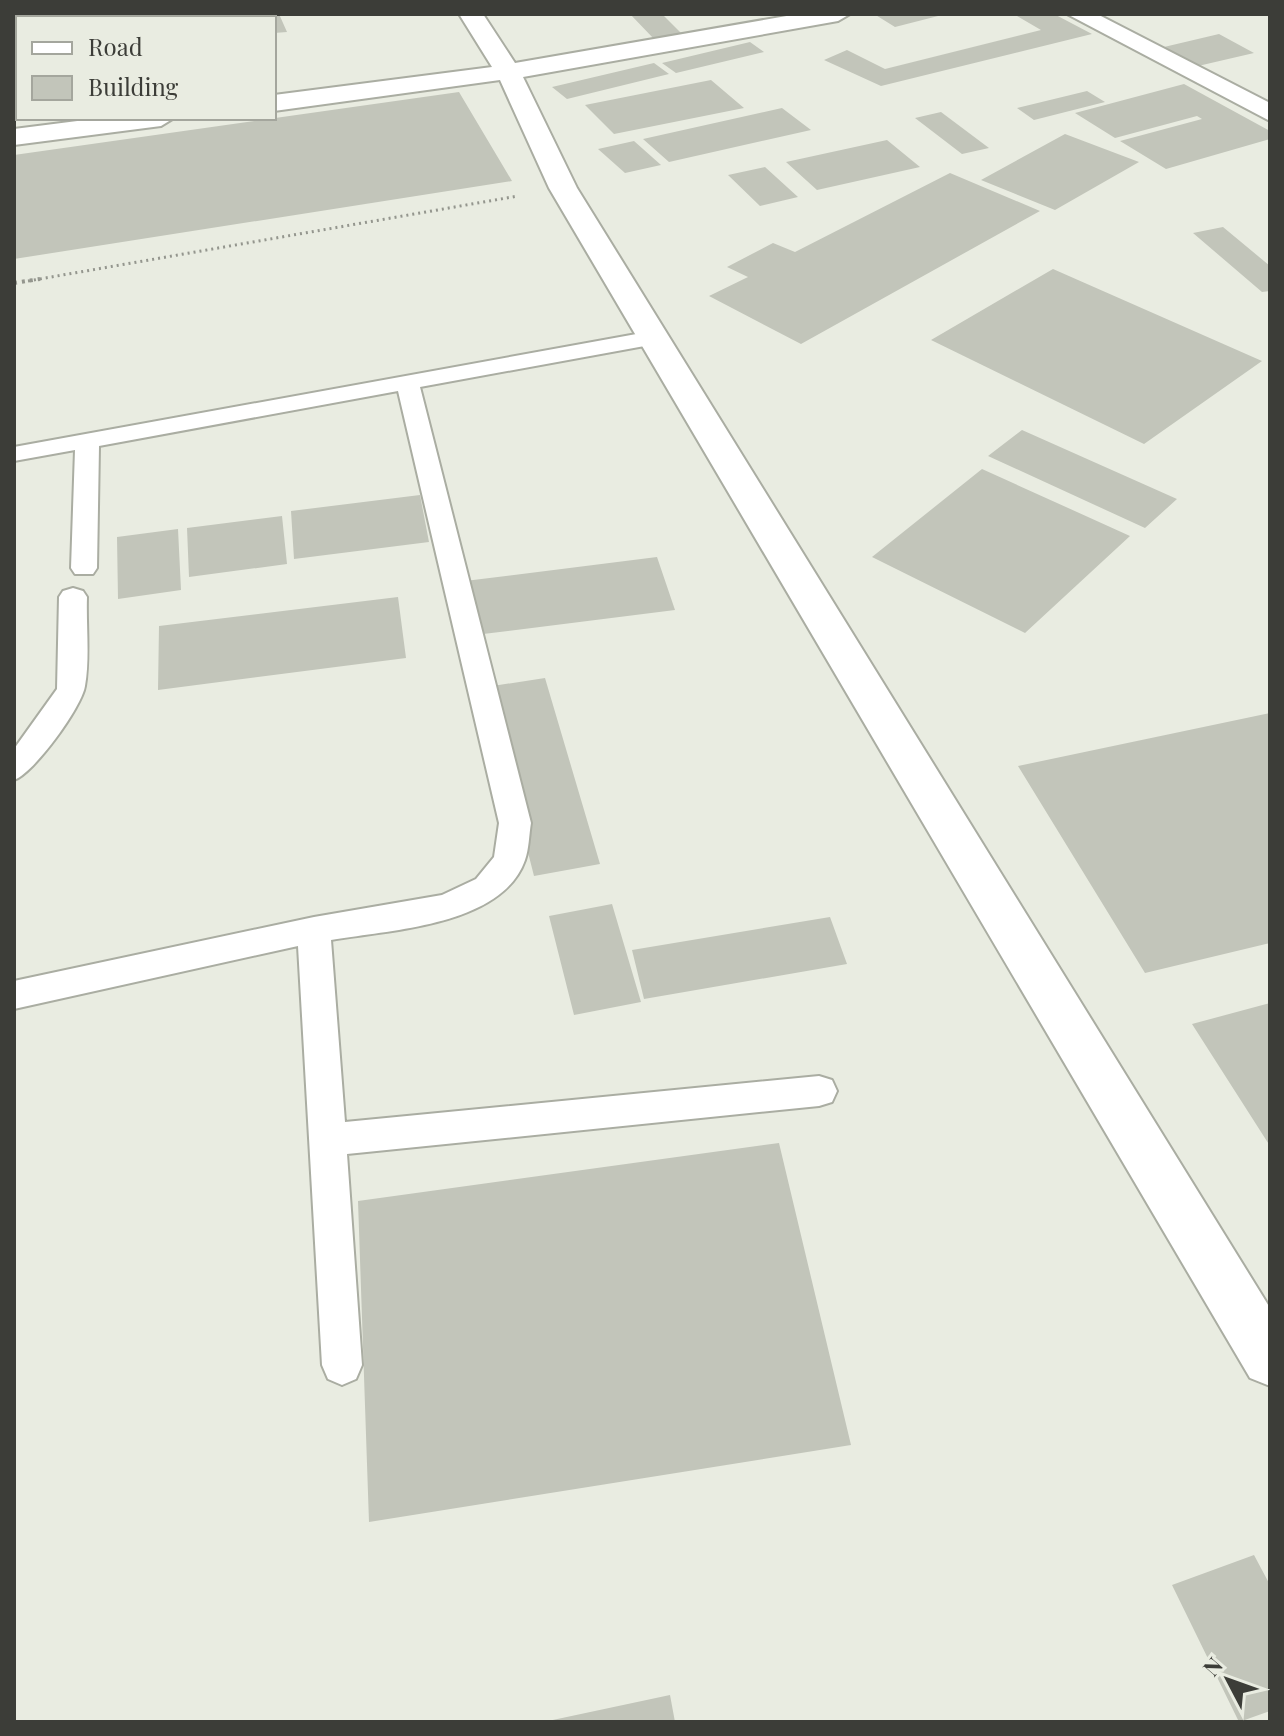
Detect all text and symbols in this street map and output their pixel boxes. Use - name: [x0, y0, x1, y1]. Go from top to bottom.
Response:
- legend: [16, 16, 276, 120]
- text: Road: [88, 30, 143, 62]
- text: Building: [88, 70, 179, 102]
- north arrow: [1188, 1640, 1268, 1720]
- text: N: [1196, 1650, 1229, 1682]

